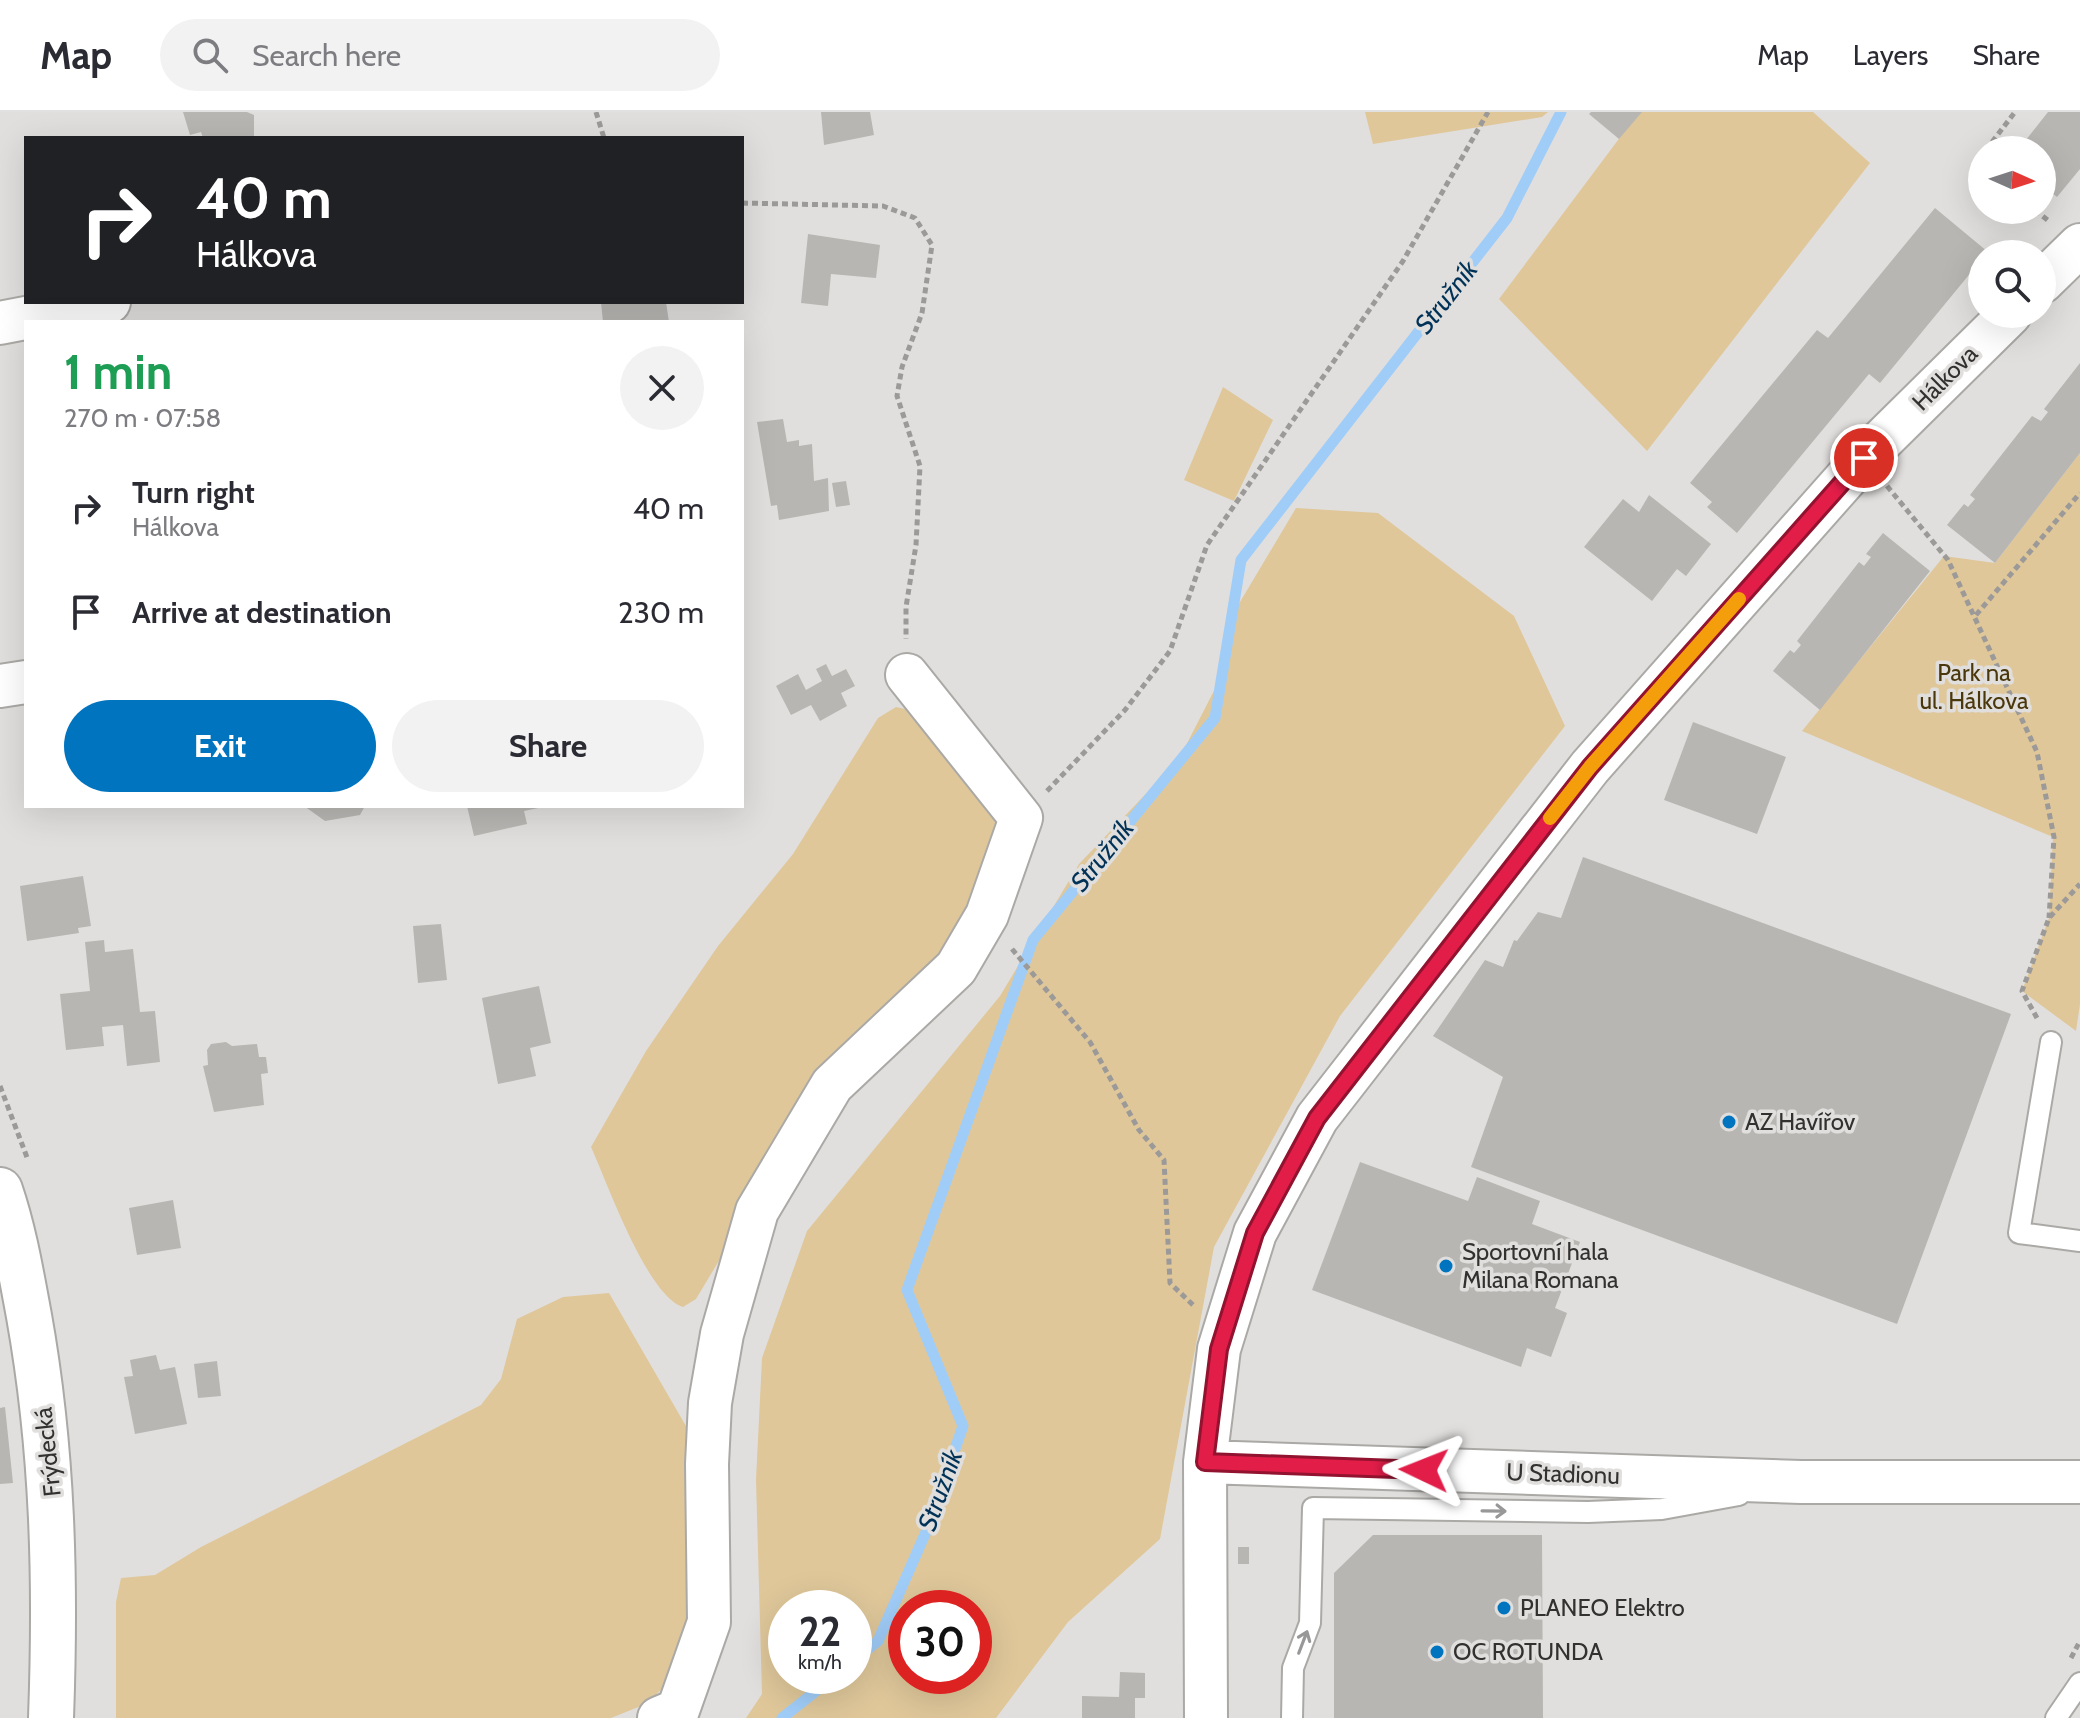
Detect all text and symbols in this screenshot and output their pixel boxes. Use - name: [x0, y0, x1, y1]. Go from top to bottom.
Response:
- search box: [160, 19, 720, 91]
- text: Map: [40, 32, 112, 79]
- icon: search: [188, 33, 232, 77]
- text: Search here: [252, 37, 401, 74]
- text: Map: [1757, 38, 1809, 72]
- text: Layers: [1853, 38, 1928, 72]
- text: Share: [1972, 38, 2040, 72]
- north arrow: [1968, 136, 2056, 224]
- map controls: [1968, 136, 2056, 328]
- text: 40 m: [196, 164, 332, 232]
- icon: right: [64, 168, 168, 272]
- text: Hálkova: [196, 232, 316, 276]
- button: search: [1968, 240, 2056, 328]
- water label: Stružník: [1408, 253, 1485, 340]
- street label: Hálkova: [1906, 339, 1984, 416]
- text: 1 min: [64, 343, 172, 401]
- button: close: [620, 346, 704, 430]
- text: 270 m · 07:58: [64, 402, 221, 434]
- pin: [1830, 424, 1898, 492]
- icon: arrive: [1842, 436, 1886, 480]
- text: Turn right: [132, 474, 255, 511]
- icon: right: [64, 486, 108, 530]
- text: 40 m: [633, 490, 704, 527]
- text: Hálkova: [132, 511, 219, 543]
- icon: arrive: [64, 590, 108, 634]
- text: Arrive at destination: [132, 594, 392, 631]
- text: 230 m: [618, 594, 704, 631]
- park label: Park na ul. Hálkova: [1920, 658, 2029, 715]
- button: Exit: [64, 700, 376, 792]
- button: Share: [392, 700, 704, 792]
- water label: Stružník: [1063, 812, 1141, 898]
- place label: AZ Havířov: [1745, 1107, 1856, 1136]
- marker: AZ Havířov: [1720, 1113, 1738, 1131]
- place label: Sportovní hala Milana Romana: [1462, 1237, 1619, 1294]
- marker: Sportovní hala Milana Romana: [1437, 1257, 1455, 1275]
- street label: Frýdecká: [28, 1406, 67, 1498]
- position arrow: [1382, 1428, 1466, 1512]
- water label: Stružník: [911, 1444, 970, 1535]
- street label: U Stadionu: [1506, 1457, 1620, 1490]
- one-way arrow: [1480, 1503, 1507, 1519]
- speed limit sign: 30: [888, 1590, 992, 1694]
- place label: PLANEO Elektro: [1520, 1593, 1685, 1622]
- marker: PLANEO Elektro: [1495, 1599, 1513, 1617]
- text: 22: [799, 1607, 841, 1656]
- one-way arrow: [1297, 1630, 1311, 1655]
- place label: OC ROTUNDA: [1453, 1637, 1603, 1666]
- marker: OC ROTUNDA: [1428, 1643, 1446, 1661]
- text: km/h: [798, 1650, 842, 1674]

